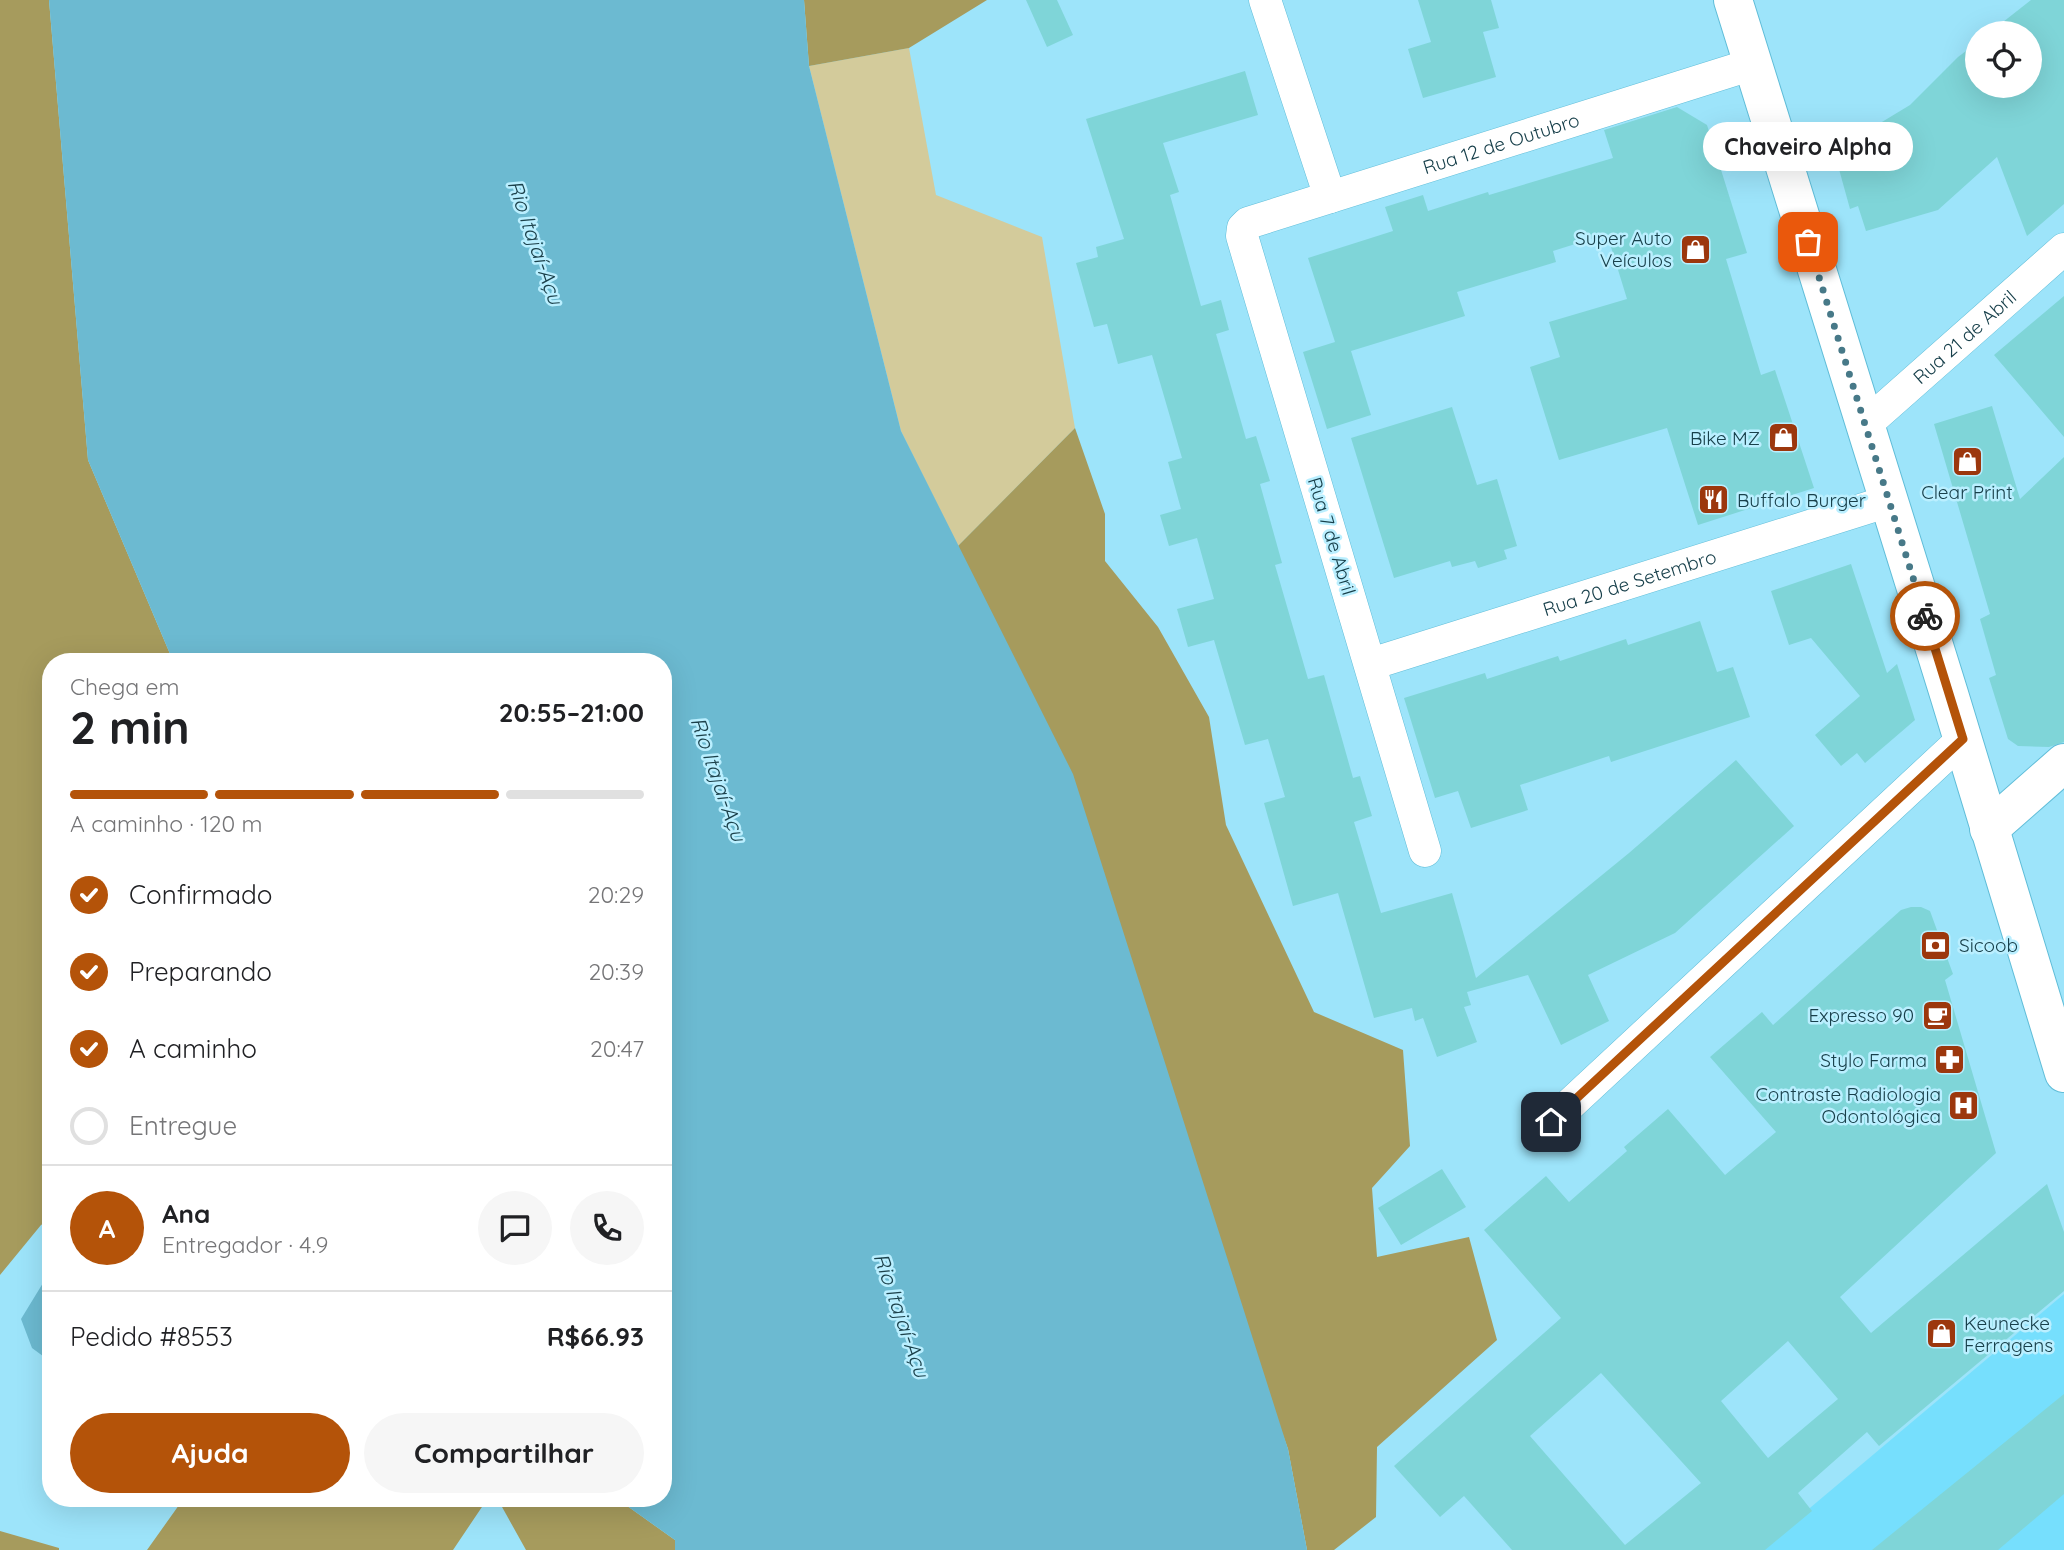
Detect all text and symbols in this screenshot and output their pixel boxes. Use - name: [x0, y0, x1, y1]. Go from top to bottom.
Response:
- map controls: [1965, 21, 2042, 98]
- button: locate: [1965, 21, 2042, 98]
- street label: Rua 12 de Outubro: [1420, 107, 1582, 179]
- callout: Chaveiro Alpha: [1703, 123, 1913, 172]
- text: Chaveiro Alpha: [1724, 132, 1892, 161]
- water label: Rio Itajaí-Açu: [503, 177, 570, 308]
- pin: [1778, 212, 1838, 272]
- icon: bag: [1789, 223, 1827, 261]
- place label: Super Auto Veículos: [1575, 226, 1672, 272]
- shop icon: Super Auto Veículos: [1678, 232, 1712, 266]
- street label: Rua 21 de Abril: [1908, 285, 2021, 389]
- shop icon: Bike MZ: [1766, 421, 1800, 455]
- place label: Bike MZ: [1690, 426, 1760, 450]
- shop icon: Clear Print: [1950, 444, 1984, 478]
- street label: Rua 7 de Abril: [1303, 474, 1361, 598]
- place label: Clear Print: [1921, 480, 2013, 504]
- restaurant icon: Buffalo Burger: [1697, 483, 1731, 517]
- place label: Buffalo Burger: [1737, 488, 1867, 512]
- street label: Rua 20 de Setembro: [1540, 544, 1719, 621]
- courier: [1890, 581, 1960, 651]
- icon: bike: [1906, 597, 1944, 635]
- text: Chega em: [70, 672, 179, 701]
- text: 20:55–21:00: [499, 696, 644, 729]
- text: 2 min: [70, 698, 190, 756]
- water label: Rio Itajaí-Açu: [686, 714, 753, 845]
- text: A caminho · 120 m: [70, 809, 262, 838]
- icon: check: [70, 876, 108, 914]
- text: Confirmado: [129, 878, 273, 911]
- text: 20:29: [588, 880, 644, 909]
- bank icon: Sicoob: [1919, 928, 1953, 962]
- place label: Sicoob: [1959, 933, 2018, 957]
- icon: check: [70, 953, 108, 991]
- text: Preparando: [129, 955, 272, 988]
- text: 20:39: [588, 957, 644, 986]
- cafe icon: Expresso 90: [1920, 998, 1954, 1032]
- place label: Expresso 90: [1808, 1003, 1914, 1027]
- icon: check: [70, 1030, 108, 1068]
- text: A caminho: [129, 1032, 257, 1065]
- text: 20:47: [590, 1034, 644, 1063]
- pharmacy icon: Stylo Farma: [1933, 1043, 1967, 1077]
- place label: Stylo Farma: [1820, 1048, 1927, 1072]
- place label: Contraste Radiologia Odontológica: [1755, 1082, 1941, 1128]
- hospital icon: Contraste Radiologia Odontológica: [1947, 1088, 1981, 1122]
- pin: [1521, 1092, 1581, 1152]
- icon: home: [1532, 1103, 1570, 1141]
- text: Entregue: [129, 1109, 237, 1142]
- button: chat: [478, 1191, 552, 1265]
- button: phone: [570, 1191, 644, 1265]
- text: Ana: [162, 1197, 210, 1230]
- text: A: [99, 1212, 115, 1245]
- text: Entregador · 4.9: [162, 1230, 328, 1259]
- water label: Rio Itajaí-Açu: [869, 1250, 936, 1381]
- place label: Keunecke Ferragens: [1964, 1311, 2053, 1357]
- shop icon: Keunecke Ferragens: [1924, 1317, 1958, 1351]
- text: Pedido #8553: [70, 1320, 233, 1353]
- text: R$66.93: [547, 1320, 644, 1353]
- button: Ajuda: [70, 1413, 350, 1493]
- button: Compartilhar: [364, 1413, 644, 1493]

